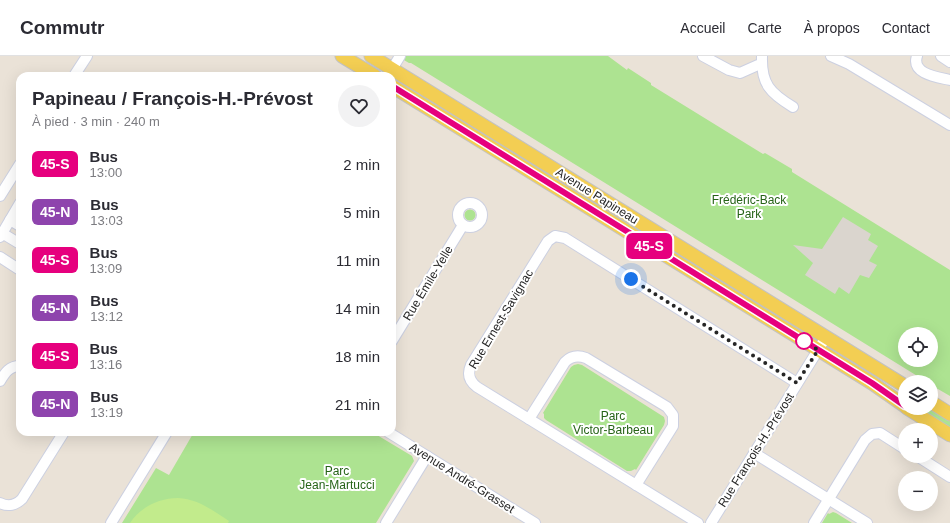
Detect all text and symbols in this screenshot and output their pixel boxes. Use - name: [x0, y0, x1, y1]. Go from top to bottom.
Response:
- text: Commutr: [20, 17, 104, 38]
- text: Accueil: [680, 20, 725, 36]
- text: Carte: [747, 20, 782, 36]
- text: À propos: [804, 20, 860, 36]
- text: Contact: [882, 20, 930, 36]
- button: heart: [338, 85, 380, 127]
- text: Papineau / François-H.-Prévost: [32, 88, 313, 109]
- text: À pied · 3 min · 240 m: [32, 114, 160, 129]
- text: Bus: [90, 148, 118, 165]
- text: 45-S: [40, 156, 70, 172]
- text: 2 min: [343, 156, 380, 173]
- text: 13:00: [90, 165, 122, 180]
- street label: Avenue Papineau: [553, 165, 641, 227]
- park label: Frédéric-Back Park: [712, 193, 787, 221]
- text: Bus: [90, 196, 119, 213]
- text: 45-N: [40, 204, 70, 220]
- text: 5 min: [343, 204, 380, 221]
- text: 13:03: [90, 213, 123, 228]
- line badge: 45-S: [621, 233, 677, 259]
- text: 45-S: [634, 238, 664, 254]
- street label: Rue Émile-Yelle: [399, 242, 456, 323]
- text: Bus: [90, 244, 118, 261]
- text: 45-S: [40, 252, 70, 268]
- text: 11 min: [336, 252, 380, 269]
- text: 13:09: [90, 261, 122, 276]
- street label: Rue Ernest-Savignac: [466, 267, 536, 371]
- your location: [621, 269, 641, 289]
- text: Bus: [90, 292, 119, 309]
- text: 45-N: [40, 300, 70, 316]
- text: 14 min: [335, 300, 380, 317]
- text: 13:12: [90, 309, 123, 324]
- map controls: [898, 327, 938, 511]
- button: locate: [898, 327, 938, 367]
- unlabelled marker: [795, 332, 813, 350]
- text: Bus: [90, 340, 118, 357]
- text: 45-S: [40, 348, 70, 364]
- text: 18 min: [335, 348, 380, 365]
- text: 13:16: [90, 357, 122, 372]
- button: layers: [898, 375, 938, 415]
- text: Bus: [90, 388, 119, 405]
- street label: Rue François-H.-Prévost: [715, 390, 797, 510]
- text: 45-N: [40, 396, 70, 412]
- text: 21 min: [335, 396, 380, 413]
- text: 13:19: [90, 405, 123, 420]
- park label: Parc Victor-Barbeau: [573, 409, 653, 437]
- button: +: [898, 423, 938, 463]
- street label: Avenue André-Grasset: [407, 440, 518, 516]
- park label: Parc Jean-Martucci: [299, 464, 375, 492]
- button: −: [898, 471, 938, 511]

